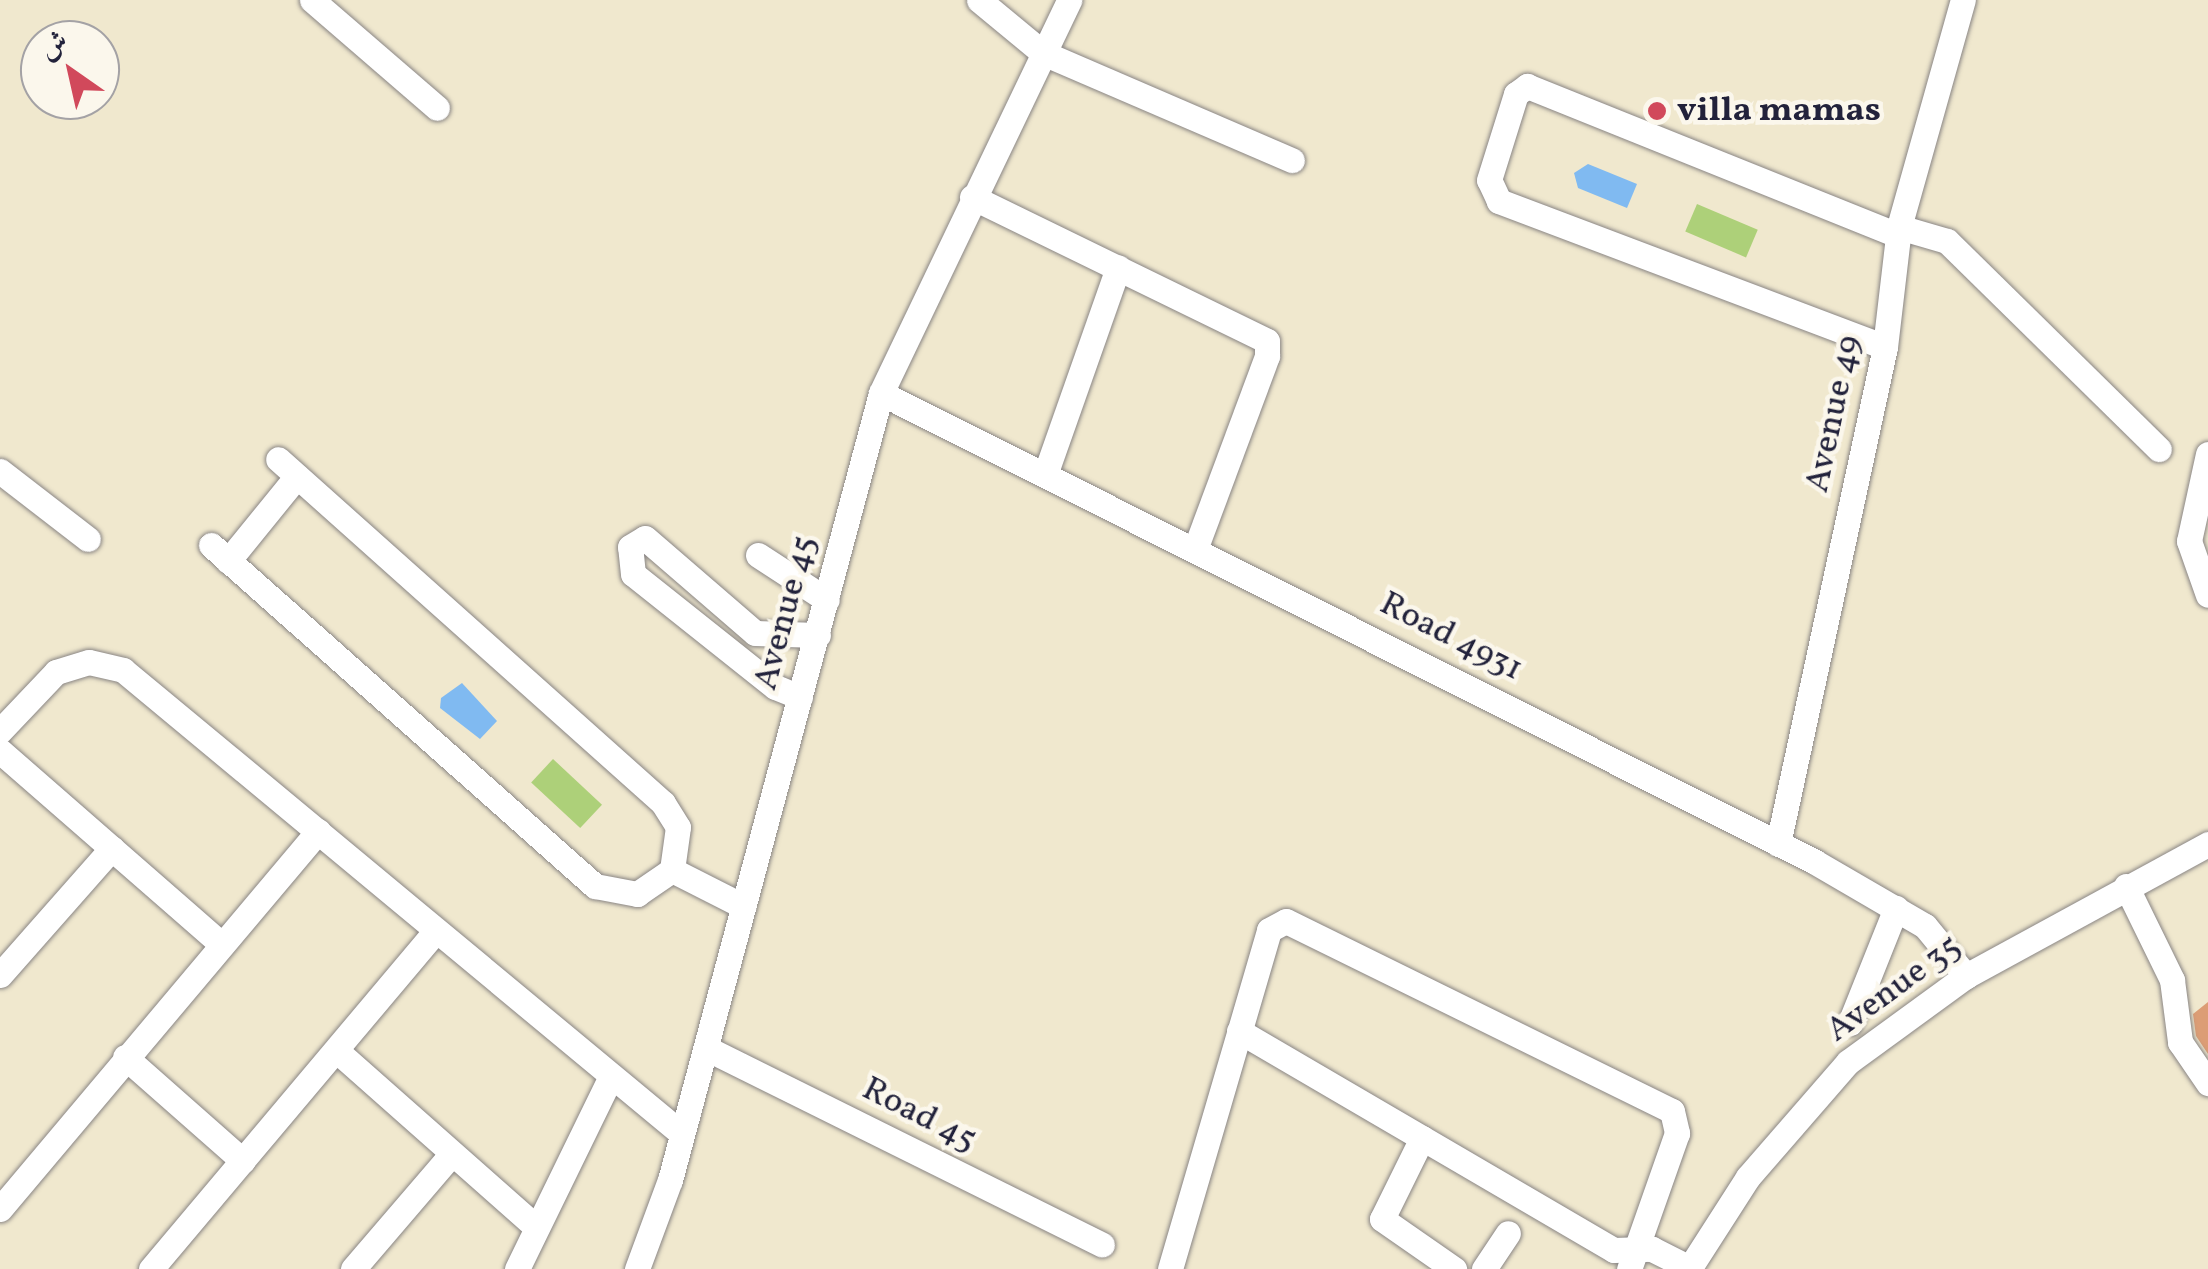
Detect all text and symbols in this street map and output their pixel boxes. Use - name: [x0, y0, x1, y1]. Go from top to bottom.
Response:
- north arrow: [20, 20, 120, 120]
- text: ش: [32, 22, 76, 70]
- place label: villa mamas: [1677, 90, 1881, 132]
- marker: villa mamas: [1646, 100, 1668, 122]
- street label: Avenue 49: [1797, 332, 1871, 496]
- street label: Avenue 45: [745, 531, 827, 695]
- street label: Road 4931: [1372, 583, 1530, 691]
- street label: Avenue 35: [1818, 926, 1970, 1052]
- street label: Road 45: [855, 1068, 983, 1162]

